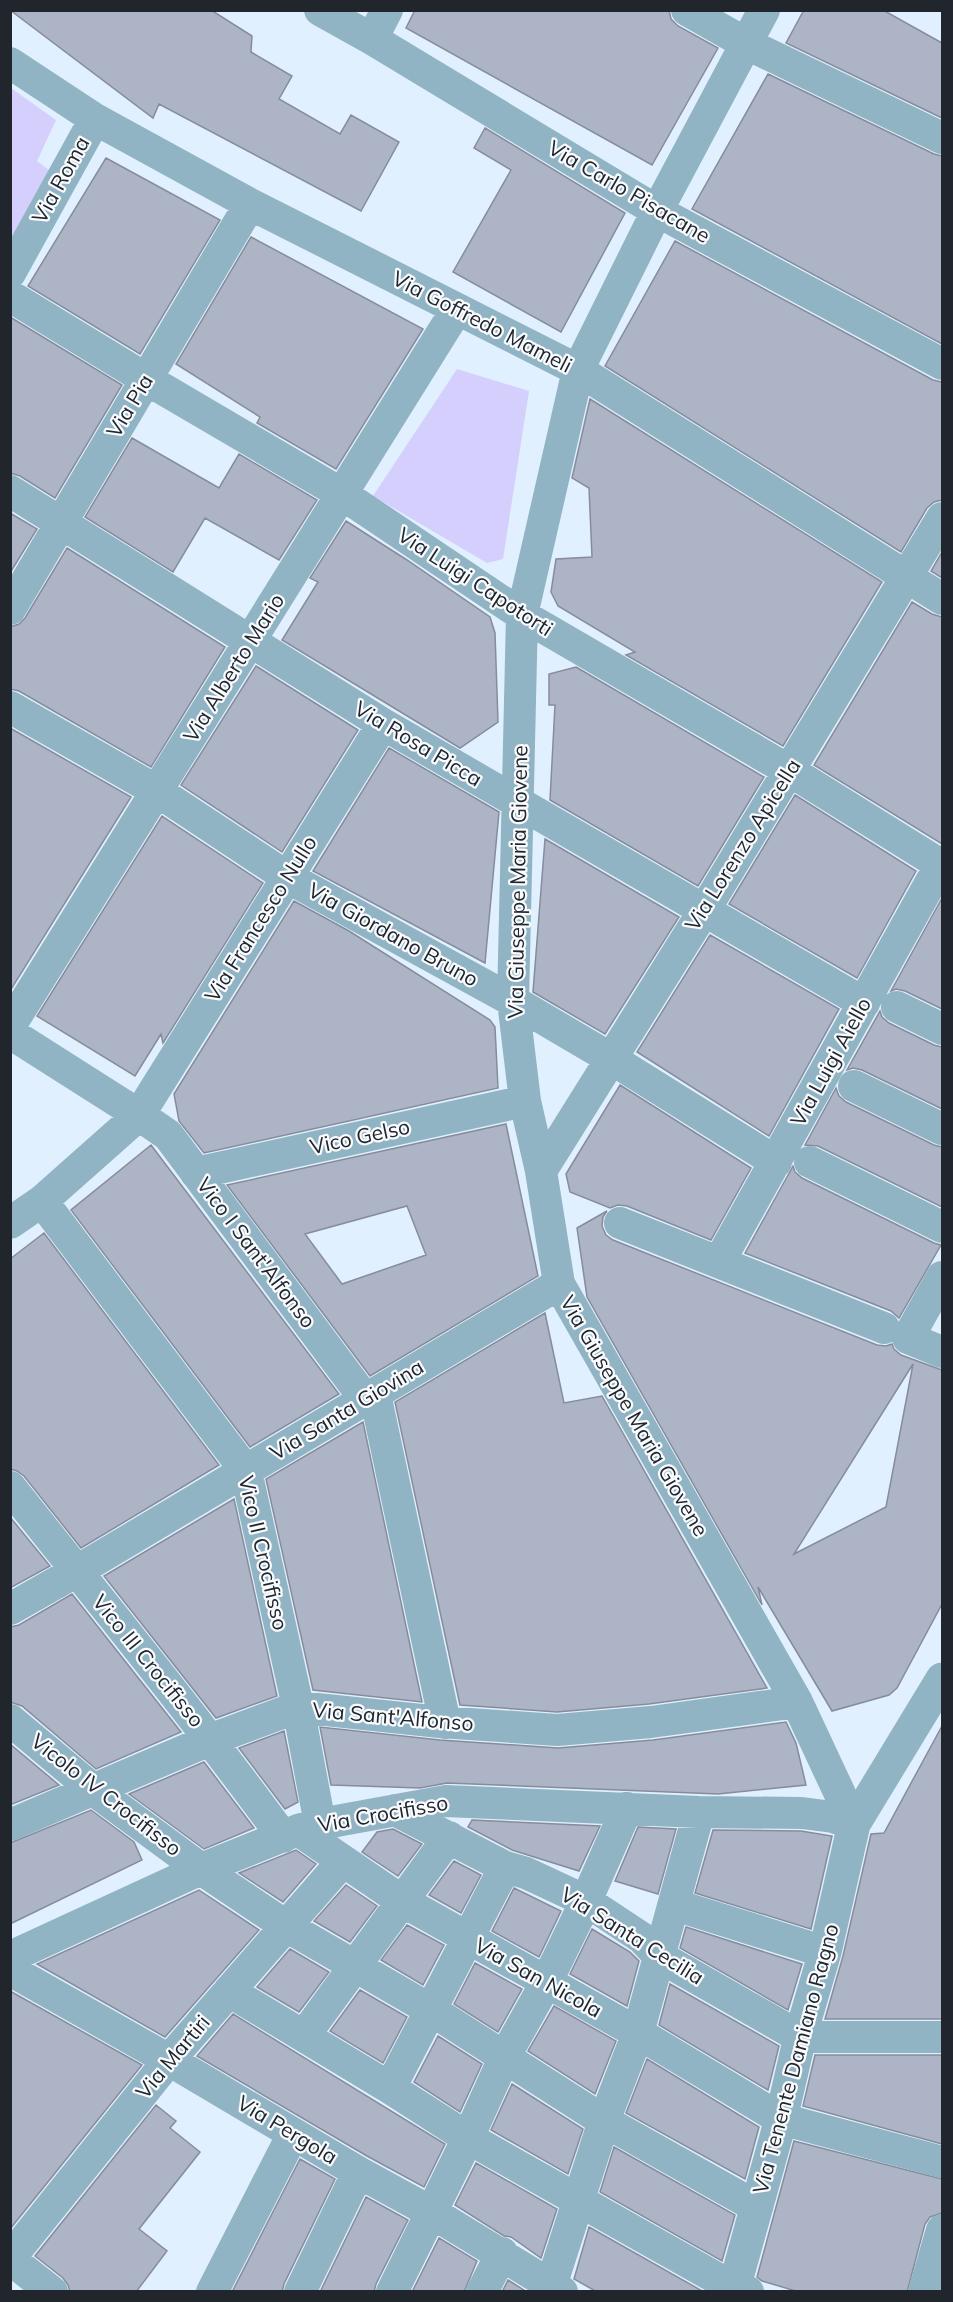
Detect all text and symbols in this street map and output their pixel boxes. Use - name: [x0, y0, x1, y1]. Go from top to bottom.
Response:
- street label: Via Roma: [26, 132, 95, 227]
- street label: Via Carlo Pisacane: [544, 134, 715, 248]
- street label: Via Goffredo Mameli: [388, 265, 577, 378]
- street label: Via Pia: [100, 369, 158, 442]
- street label: Via Luigi Capotorti: [393, 521, 558, 641]
- street label: Via Alberto Mario: [177, 588, 289, 747]
- street label: Via Rosa Picca: [350, 695, 487, 791]
- street label: Via Giuseppe Maria Giovene: [502, 745, 532, 1019]
- street label: Via Lorenzo Apicella: [679, 754, 806, 935]
- street label: Via Francesco Nullo: [198, 830, 322, 1006]
- street label: Via Giordano Bruno: [304, 876, 483, 992]
- street label: Via Luigi Aiello: [784, 993, 876, 1130]
- street label: Vico Gelso: [307, 1113, 412, 1159]
- street label: Vico I Sant'Alfonso: [192, 1172, 322, 1333]
- street label: Via Giuseppe Maria Giovene: [555, 1290, 715, 1541]
- street label: Via Santa Giovina: [265, 1353, 428, 1465]
- street label: Vico II Crocifisso: [234, 1473, 294, 1633]
- street label: Vico III Crocifisso: [87, 1589, 210, 1732]
- street label: Via Sant'Alfonso: [311, 1696, 475, 1736]
- street label: Vicolo IV Crocifisso: [26, 1727, 187, 1861]
- street label: Via Crocifisso: [316, 1789, 450, 1837]
- street label: Via Santa Cecilia: [556, 1881, 709, 1990]
- street label: Via Tenente Damiano Ragno: [746, 1921, 844, 2197]
- street label: Via San Nicola: [470, 1931, 607, 2023]
- street label: Via Martiri: [130, 2009, 215, 2104]
- street label: Via Pergola: [233, 2089, 342, 2169]

